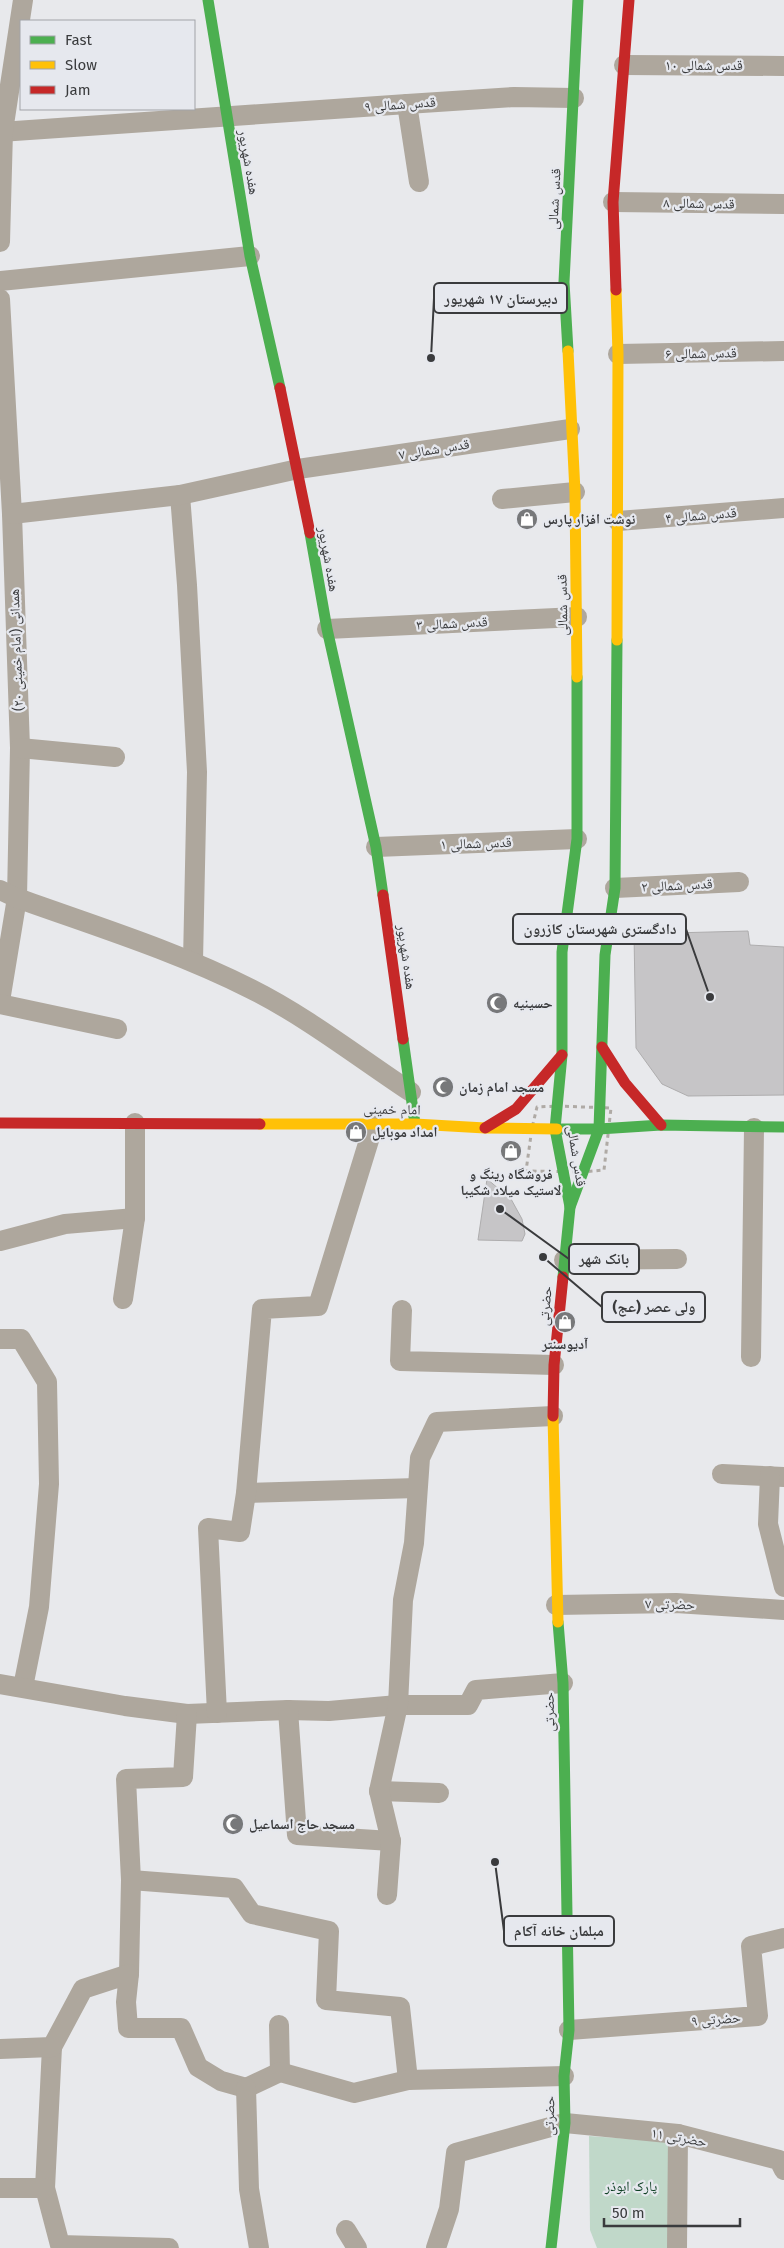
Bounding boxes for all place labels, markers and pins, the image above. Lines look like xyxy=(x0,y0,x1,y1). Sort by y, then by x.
callout: دبیرستان ۱۷ شهریور xyxy=(434,283,567,313)
shop icon: نوشت افزار پارس xyxy=(515,507,539,531)
place label: نوشت افزار پارس xyxy=(543,511,635,528)
callout: دادگستری شهرستان کازرون xyxy=(513,914,686,944)
mosque icon: حسینیه xyxy=(485,991,509,1015)
place label: حسینیه xyxy=(513,995,553,1012)
mosque icon: مسجد امام زمان xyxy=(431,1075,455,1099)
place label: مسجد امام زمان xyxy=(459,1079,544,1097)
shop icon: امداد موبایل xyxy=(344,1120,368,1144)
place label: امداد موبایل xyxy=(372,1124,438,1141)
shop icon: فروشگاه رینگ و لاستیک میلاد شکیبا xyxy=(499,1139,523,1163)
place label: فروشگاه رینگ و لاستیک میلاد شکیبا xyxy=(461,1166,562,1199)
callout: بانک شهر xyxy=(569,1244,639,1274)
callout: ولی عصر (عج) xyxy=(602,1292,705,1322)
shop icon: آدیوسنتر xyxy=(553,1310,577,1334)
place label: آدیوسنتر xyxy=(541,1336,588,1353)
mosque icon: مسجد حاج اسماعیل xyxy=(221,1812,245,1836)
place label: مسجد حاج اسماعیل xyxy=(249,1816,355,1833)
callout: مبلمان خانه آکام xyxy=(504,1916,614,1946)

